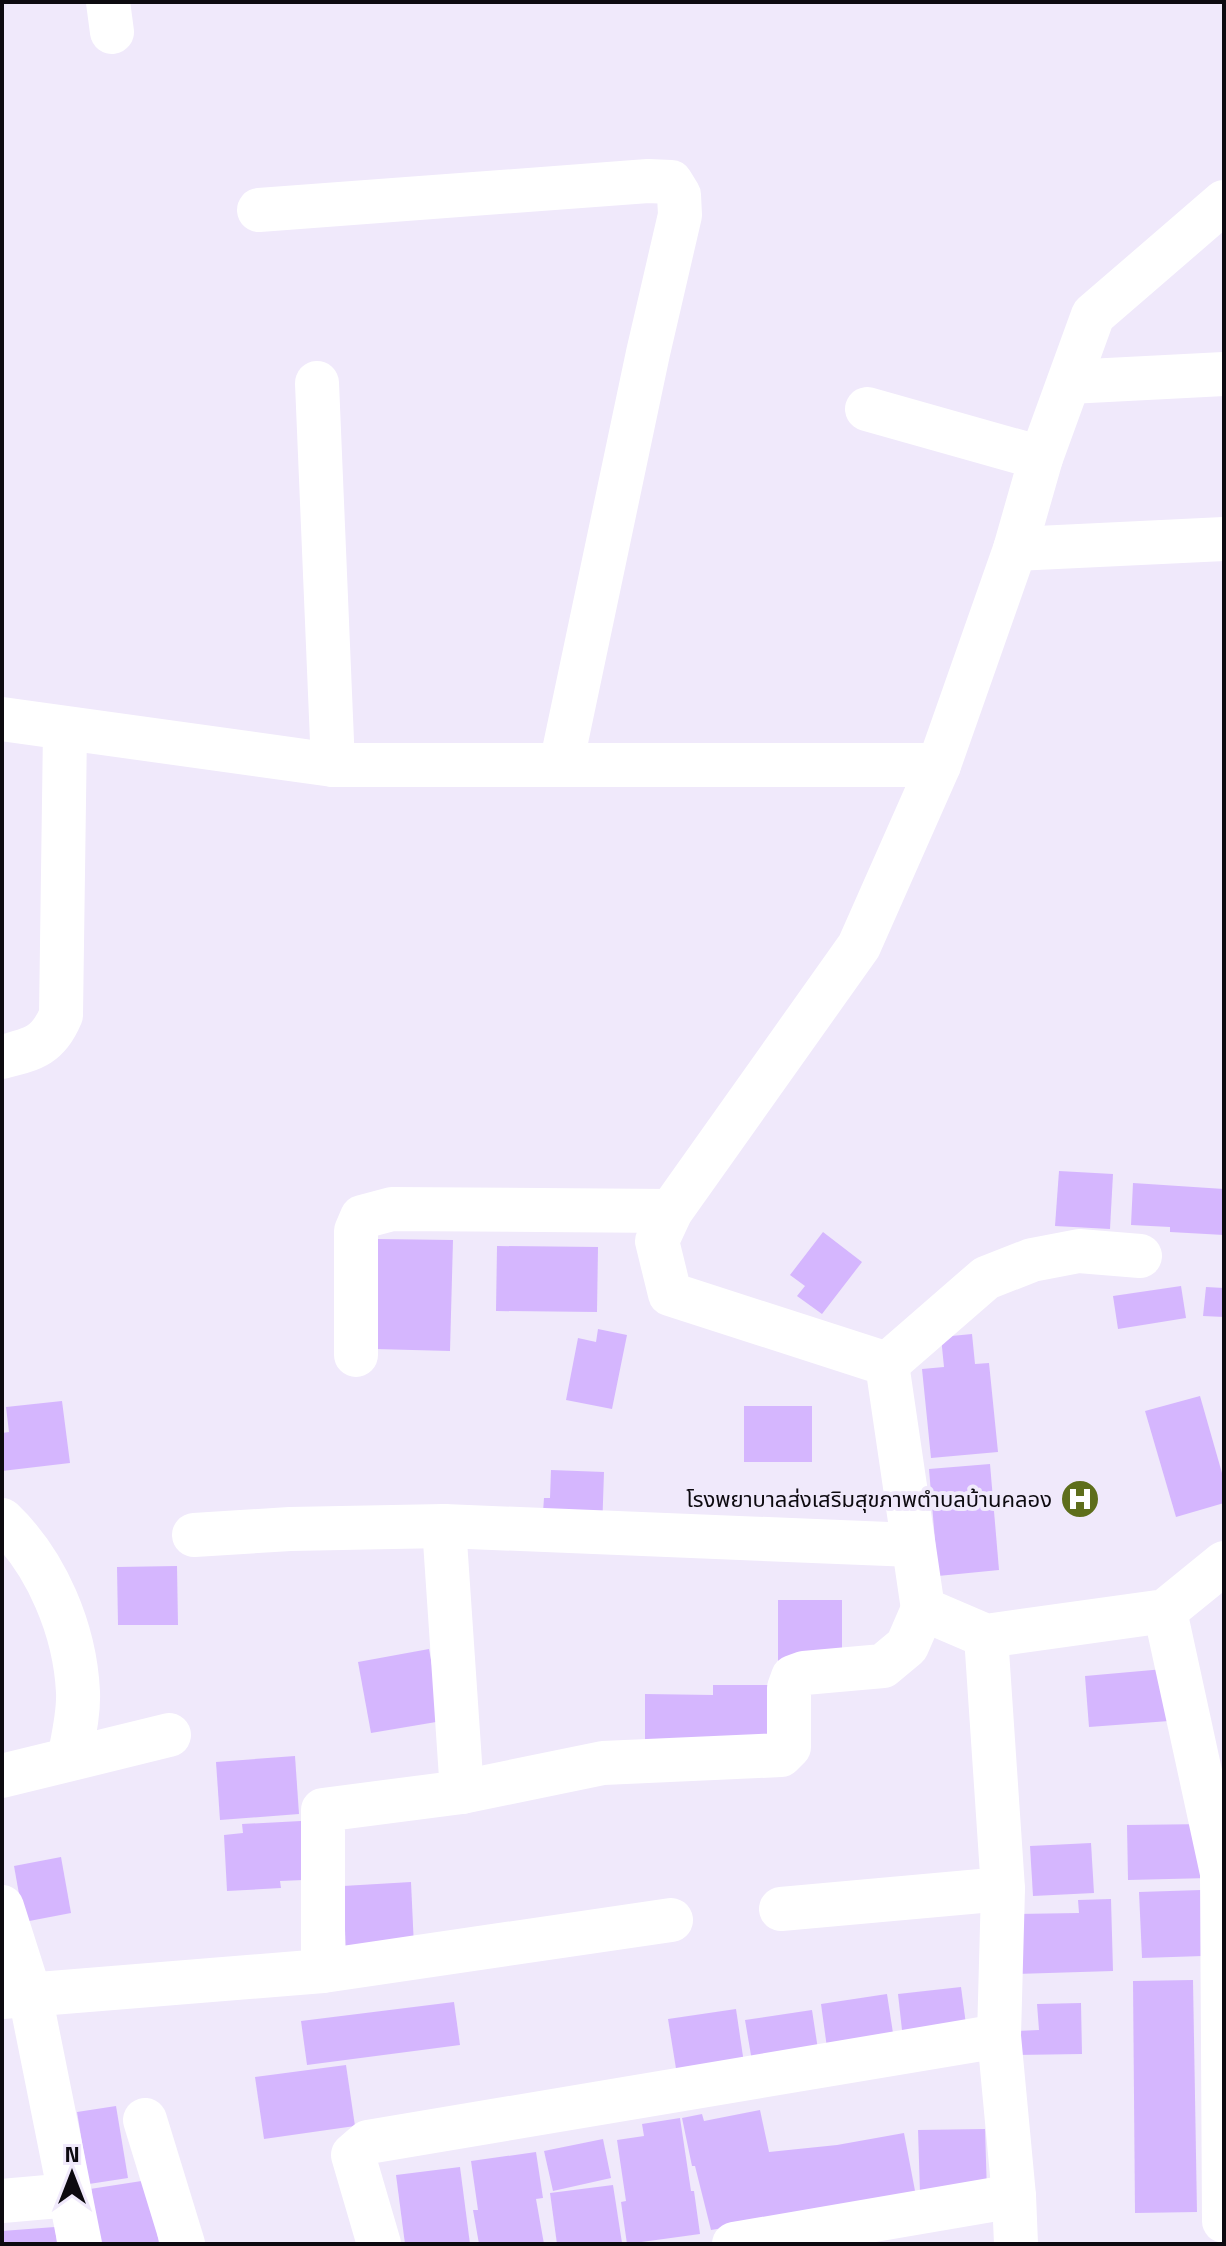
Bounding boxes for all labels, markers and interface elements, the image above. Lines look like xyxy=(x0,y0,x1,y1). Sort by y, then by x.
hospital icon: โรงพยาบาลส่งเสริมสุขภาพตำบลบ้านคลอง xyxy=(1059,1478,1101,1520)
place label: โรงพยาบาลส่งเสริมสุขภาพตำบลบ้านคลอง xyxy=(686,1482,1052,1516)
north arrow xyxy=(32,2134,112,2214)
text: N xyxy=(64,2137,80,2171)

